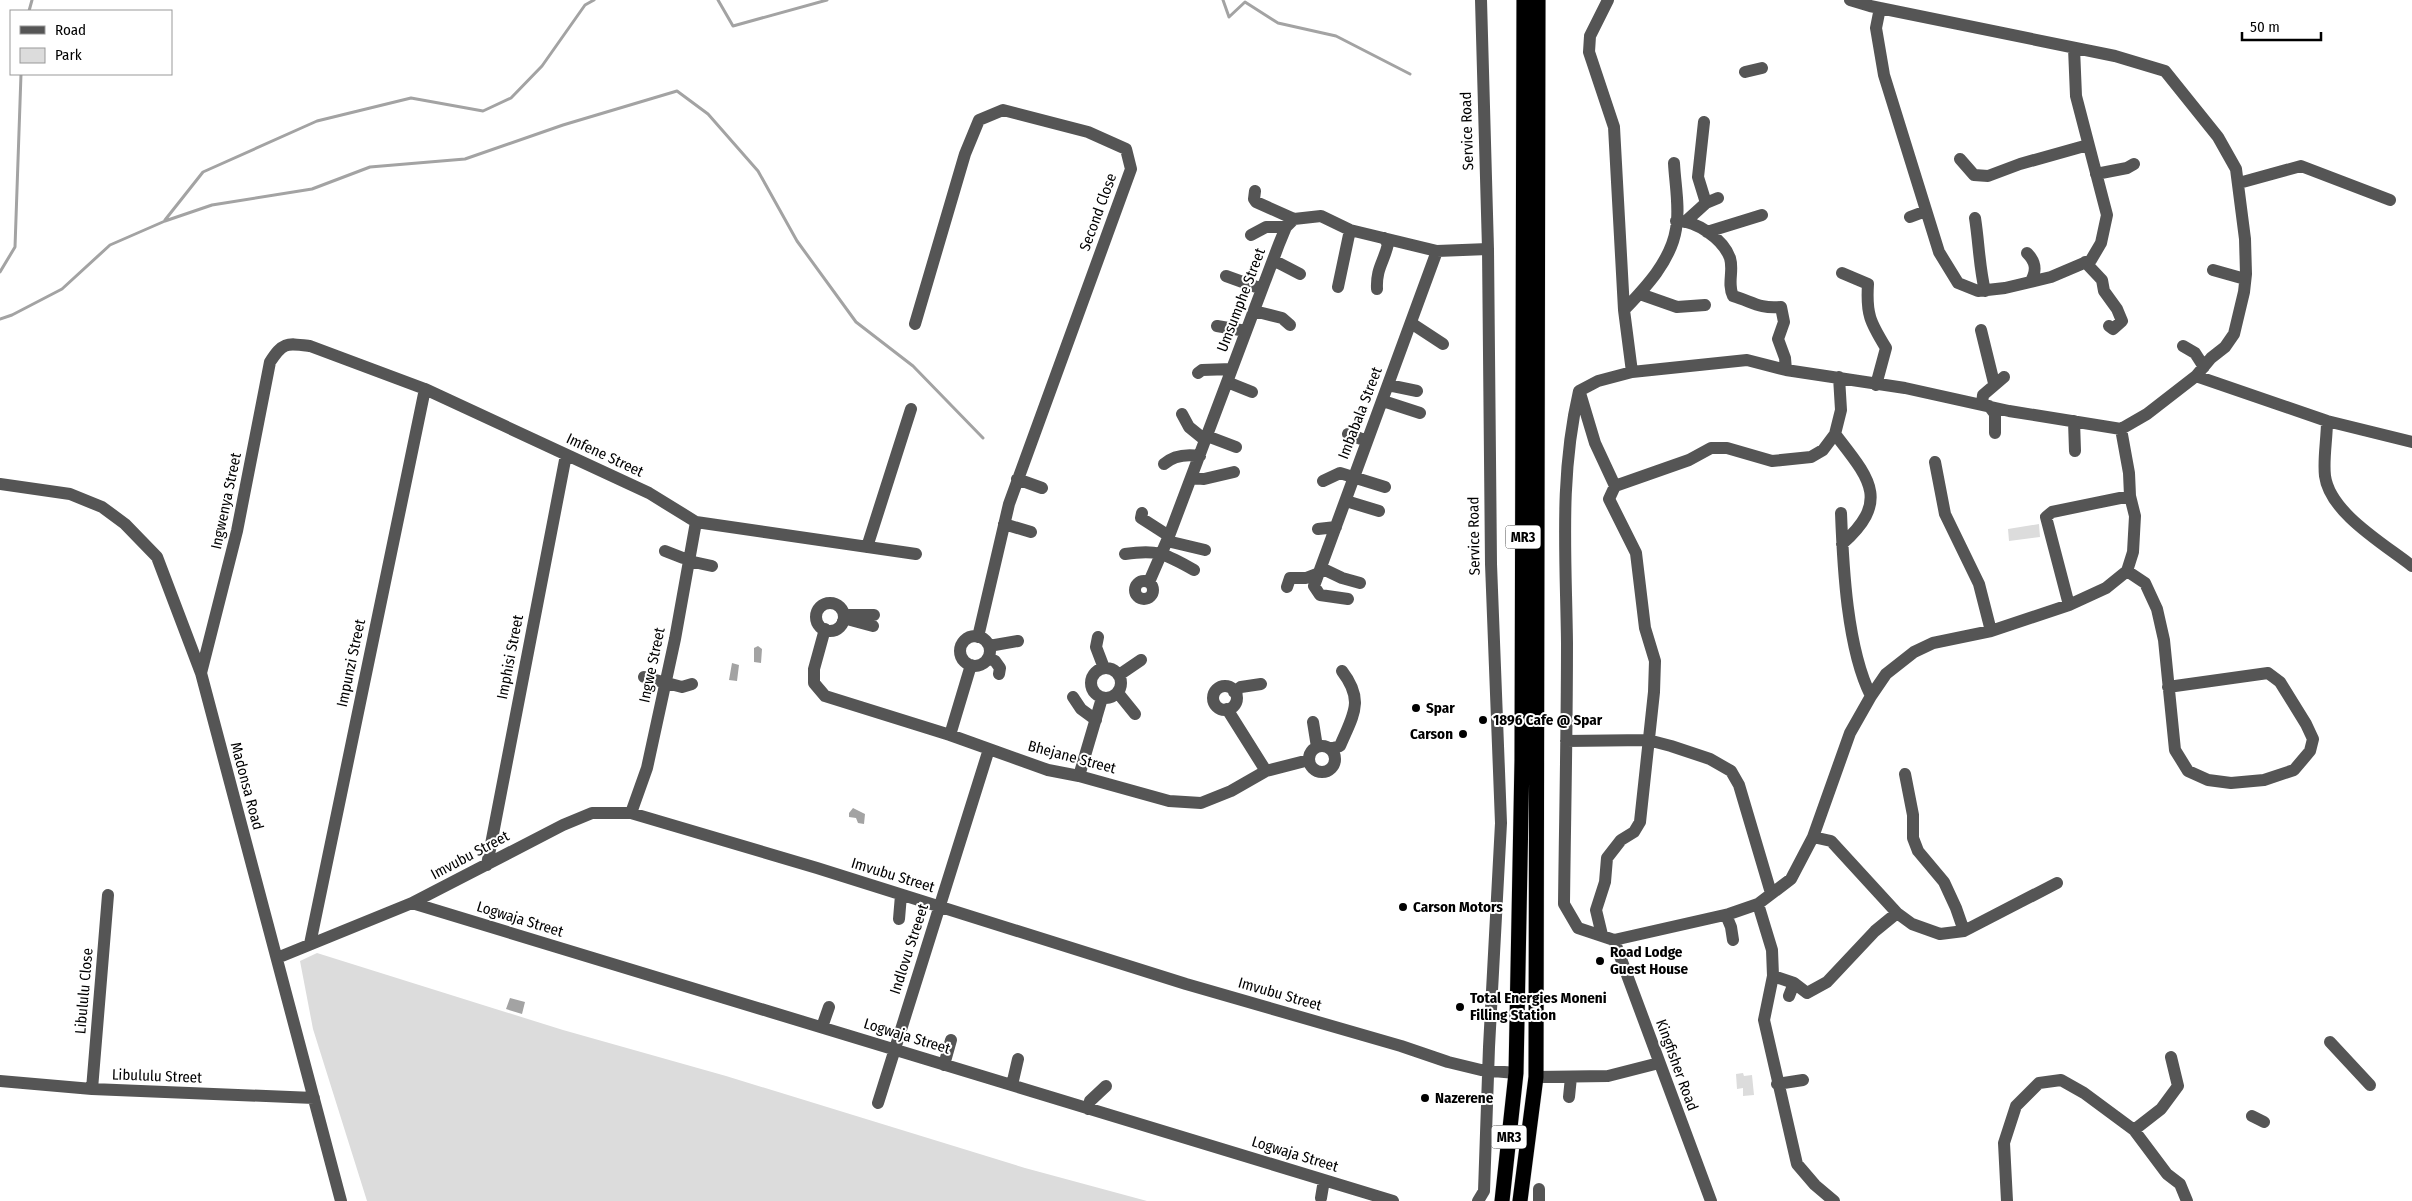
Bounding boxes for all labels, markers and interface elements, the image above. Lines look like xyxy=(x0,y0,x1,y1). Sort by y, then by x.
legend xyxy=(10,10,172,75)
scale bar xyxy=(2242,10,2321,42)
text: 50 m xyxy=(2250,18,2280,36)
text: Road xyxy=(55,21,86,39)
text: Park xyxy=(55,46,82,64)
street label: Service Road xyxy=(1457,91,1477,171)
street label: Second Close xyxy=(1076,171,1120,253)
street label: Umsumphe Street xyxy=(1213,245,1269,355)
street label: Imbabala Street xyxy=(1334,364,1386,462)
street label: Imfene Street xyxy=(564,429,647,481)
street label: Ingwenya Street xyxy=(207,451,245,551)
street label: Service Road xyxy=(1464,496,1484,576)
road number: MR3 xyxy=(1506,526,1540,548)
street label: Imphisi Street xyxy=(493,613,527,701)
street label: Impunzi Street xyxy=(333,617,369,709)
street label: Ingwe Street xyxy=(635,626,669,704)
place label: Spar xyxy=(1426,699,1455,717)
marker: Spar xyxy=(1410,702,1422,714)
place label: 1896 Cafe @ Spar xyxy=(1493,711,1603,729)
marker: 1896 Cafe @ Spar xyxy=(1477,714,1489,726)
place label: Carson xyxy=(1410,725,1453,743)
marker: Carson xyxy=(1457,728,1469,740)
street label: Bhejane Street xyxy=(1026,737,1118,777)
street label: Madonsa Road xyxy=(227,740,267,832)
street label: Imvubu Street xyxy=(428,827,512,883)
street label: Imvubu Street xyxy=(849,854,937,896)
street label: Logwaja Street xyxy=(475,897,566,941)
place label: Carson Motors xyxy=(1413,898,1503,916)
street label: Indlovu Streeet xyxy=(886,901,932,996)
marker: Carson Motors xyxy=(1397,901,1409,913)
place label: Road Lodge Guest House xyxy=(1610,943,1689,978)
street label: Libululu Close xyxy=(71,947,97,1035)
marker: Road Lodge Guest House xyxy=(1594,955,1606,967)
street label: Imvubu Street xyxy=(1236,973,1324,1015)
place label: Total Energies Moneni Filling Station xyxy=(1470,989,1607,1024)
marker: Total Energies Moneni Filling Station xyxy=(1454,1001,1466,1013)
street label: Logwaja Street xyxy=(862,1014,953,1058)
street label: Kingfisher Road xyxy=(1652,1017,1702,1113)
street label: Libululu Street xyxy=(112,1065,203,1087)
place label: Nazerene xyxy=(1435,1089,1494,1107)
marker: Nazerene xyxy=(1419,1092,1431,1104)
road number: MR3 xyxy=(1492,1126,1526,1148)
street label: Logwaja Street xyxy=(1250,1132,1341,1176)

